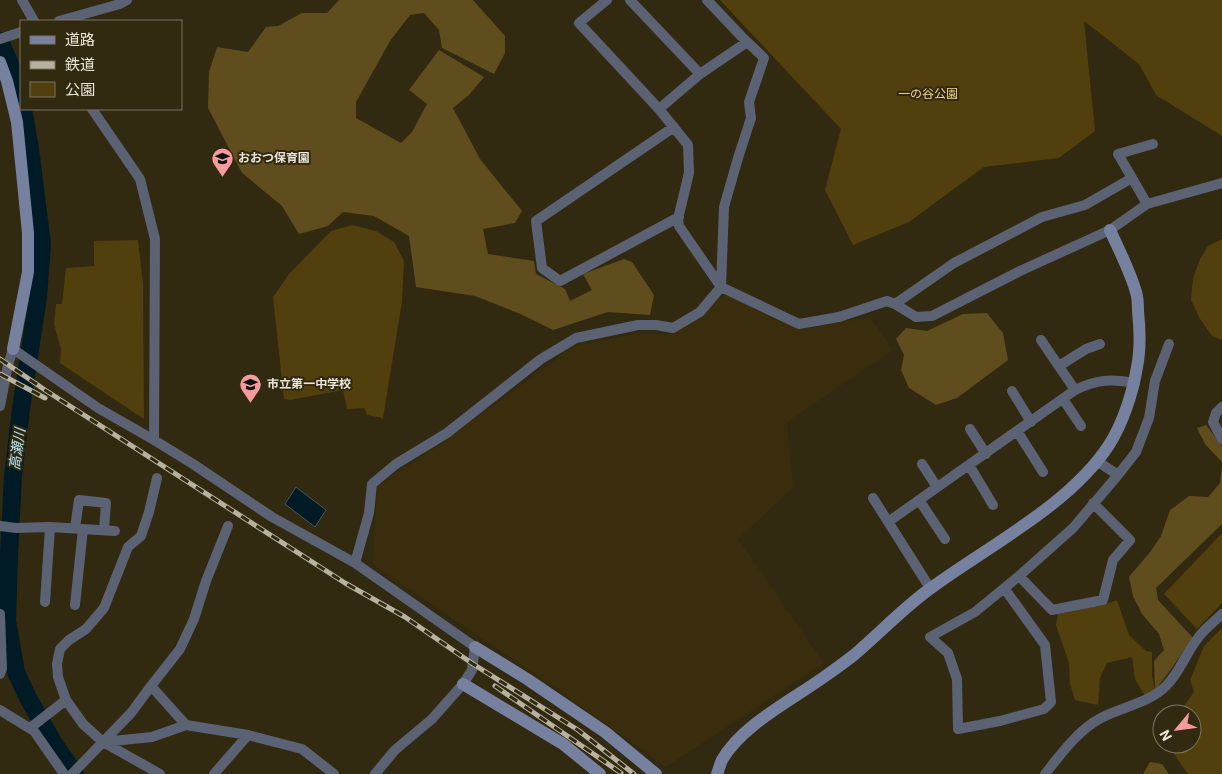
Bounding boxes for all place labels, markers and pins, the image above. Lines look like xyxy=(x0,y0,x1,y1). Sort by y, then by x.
school or university icon: おおつ保育園 xyxy=(210,146,234,177)
place label: おおつ保育園 xyxy=(238,151,310,165)
school or university icon: 市立第一中学校 xyxy=(239,372,263,403)
place label: 市立第一中学校 xyxy=(267,377,351,391)

